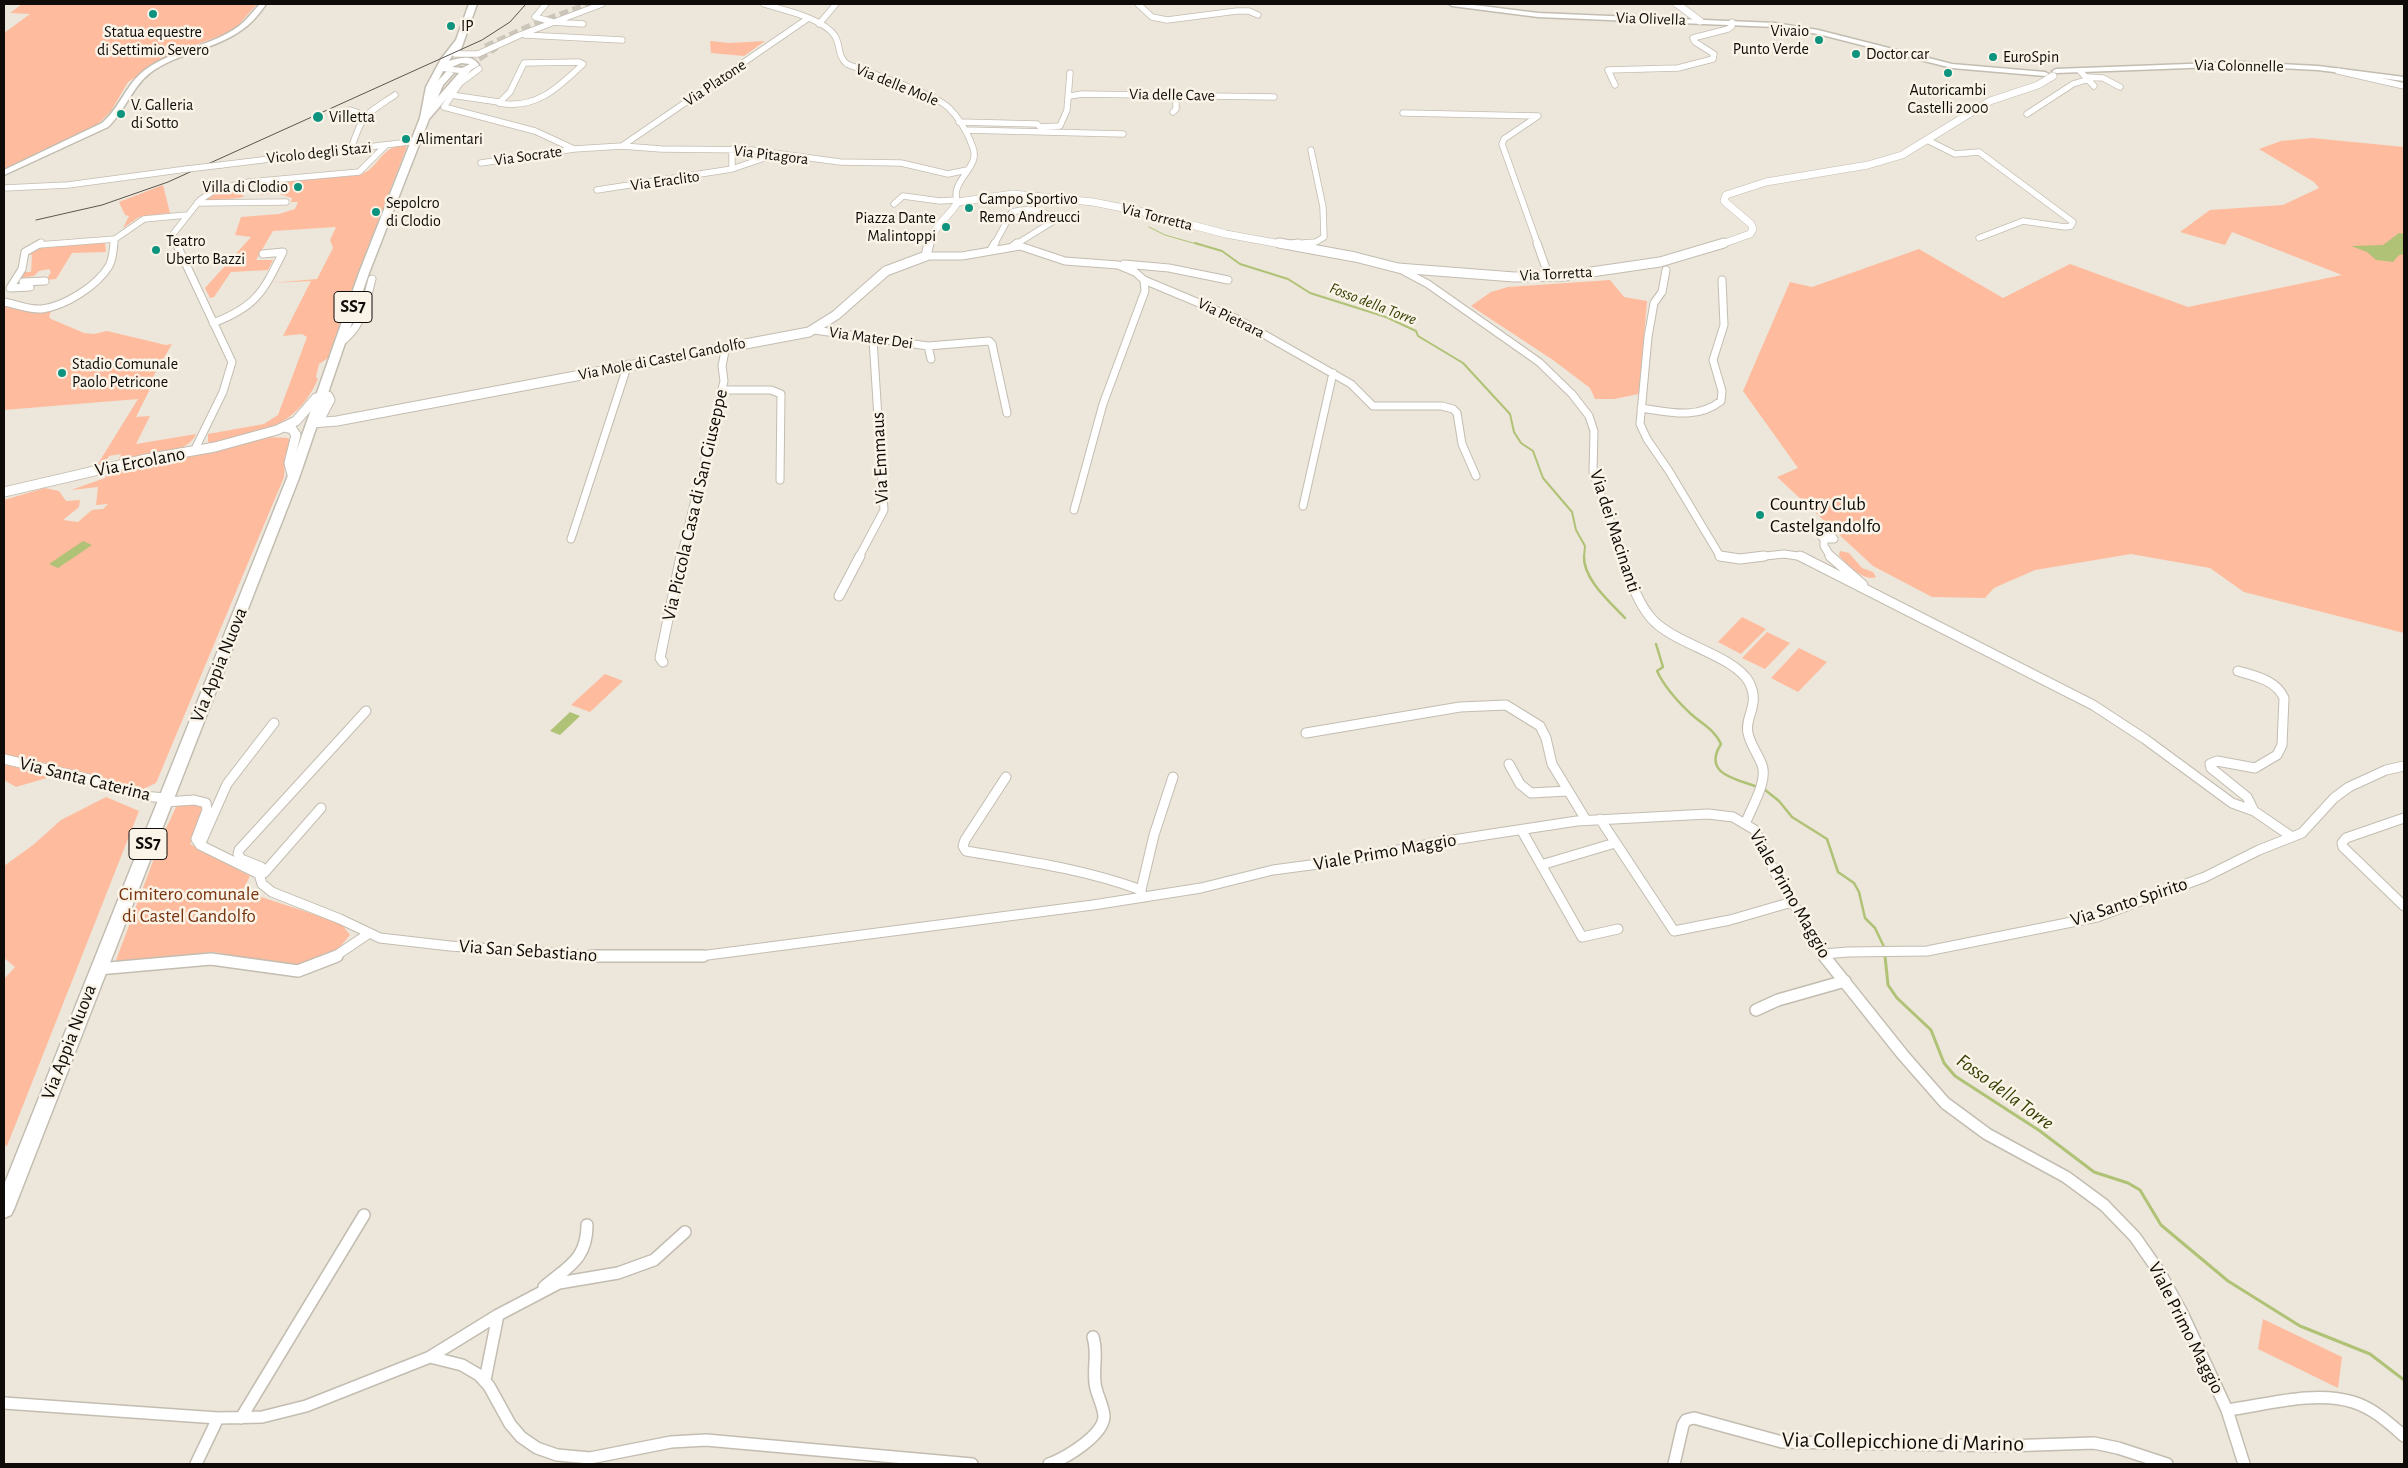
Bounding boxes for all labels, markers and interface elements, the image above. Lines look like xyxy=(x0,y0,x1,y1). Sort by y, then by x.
marker: Statua equestre di Settimio Severo xyxy=(147,8,159,20)
street label: Via Olivella xyxy=(1616,8,1686,30)
place label: IP xyxy=(461,16,474,36)
marker: IP xyxy=(445,20,457,32)
place label: Vivaio Punto Verde xyxy=(1733,21,1809,59)
place label: Statua equestre di Settimio Severo xyxy=(97,22,209,60)
marker: Vivaio Punto Verde xyxy=(1813,34,1825,46)
place label: Doctor car xyxy=(1866,44,1929,64)
place label: EuroSpin xyxy=(2003,47,2059,67)
marker: Doctor car xyxy=(1850,48,1862,60)
marker: EuroSpin xyxy=(1987,51,1999,63)
street label: Via Platone xyxy=(680,55,750,111)
street label: Via Colonnelle xyxy=(2194,56,2284,76)
street label: Via delle Mole xyxy=(853,60,941,110)
marker: Autoricambi Castelli 2000 xyxy=(1942,67,1954,79)
place label: Autoricambi Castelli 2000 xyxy=(1908,80,1988,118)
street label: Via delle Cave xyxy=(1129,85,1215,105)
place label: V. Galleria di Sotto xyxy=(131,95,193,133)
place label: Villetta xyxy=(329,107,375,127)
marker: V. Galleria di Sotto xyxy=(115,108,127,120)
marker: Villetta xyxy=(311,110,325,124)
place label: Alimentari xyxy=(416,129,483,149)
marker: Alimentari xyxy=(400,133,412,145)
street label: Vicolo degli Stazi xyxy=(265,138,373,168)
street label: Via Pitagora xyxy=(732,141,810,169)
street label: Via Socrate xyxy=(493,142,563,170)
street label: Via Eraclito xyxy=(629,167,701,195)
place label: Villa di Clodio xyxy=(202,177,288,197)
marker: Villa di Clodio xyxy=(292,181,304,193)
place label: Campo Sportivo Remo Andreucci xyxy=(979,189,1080,227)
place label: Sepolcro di Clodio xyxy=(386,193,441,231)
street label: Via Torretta xyxy=(1119,199,1195,235)
marker: Campo Sportivo Remo Andreucci xyxy=(963,202,975,214)
marker: Sepolcro di Clodio xyxy=(370,206,382,218)
place label: Piazza Dante Malintoppi xyxy=(855,208,936,246)
marker: Piazza Dante Malintoppi xyxy=(940,221,952,233)
place label: Teatro Uberto Bazzi xyxy=(166,231,245,269)
marker: Teatro Uberto Bazzi xyxy=(150,244,162,256)
street label: Via Torretta xyxy=(1519,263,1593,285)
water label: Fosso della Torre xyxy=(1327,279,1419,329)
road number: SS7 xyxy=(334,292,372,322)
street label: Via Pietrara xyxy=(1194,294,1268,342)
street label: Via Mater Dei xyxy=(828,323,914,353)
street label: Via Mole di Castel Gandolfo xyxy=(577,333,747,385)
place label: Stadio Comunale Paolo Petricone xyxy=(72,354,178,392)
marker: Stadio Comunale Paolo Petricone xyxy=(56,367,68,379)
street label: Via Piccola Casa di San Giuseppe xyxy=(657,387,733,623)
street label: Via Emmaus xyxy=(866,412,894,504)
street label: Via Ercolano xyxy=(93,442,187,482)
street label: Via dei Macinanti xyxy=(1584,467,1646,595)
place label: Country Club Castelgandolfo xyxy=(1770,493,1881,537)
marker: Country Club Castelgandolfo xyxy=(1754,509,1766,521)
street label: Via Appia Nuova xyxy=(186,604,252,726)
street label: Via Santa Caterina xyxy=(17,752,153,806)
street label: Viale Primo Maggio xyxy=(1744,826,1836,962)
street label: Viale Primo Maggio xyxy=(1312,828,1458,876)
road number: SS7 xyxy=(129,829,167,860)
street label: Via Santo Spirito xyxy=(2068,872,2190,932)
park label: Cimitero comunale di Castel Gandolfo xyxy=(119,883,259,927)
street label: Via San Sebastiano xyxy=(458,935,598,967)
street label: Via Appia Nuova xyxy=(37,981,101,1103)
water label: Fosso della Torre xyxy=(1952,1049,2058,1135)
street label: Viale Primo Maggio xyxy=(2143,1258,2229,1398)
street label: Via Collepicchione di Marino xyxy=(1782,1427,2024,1457)

